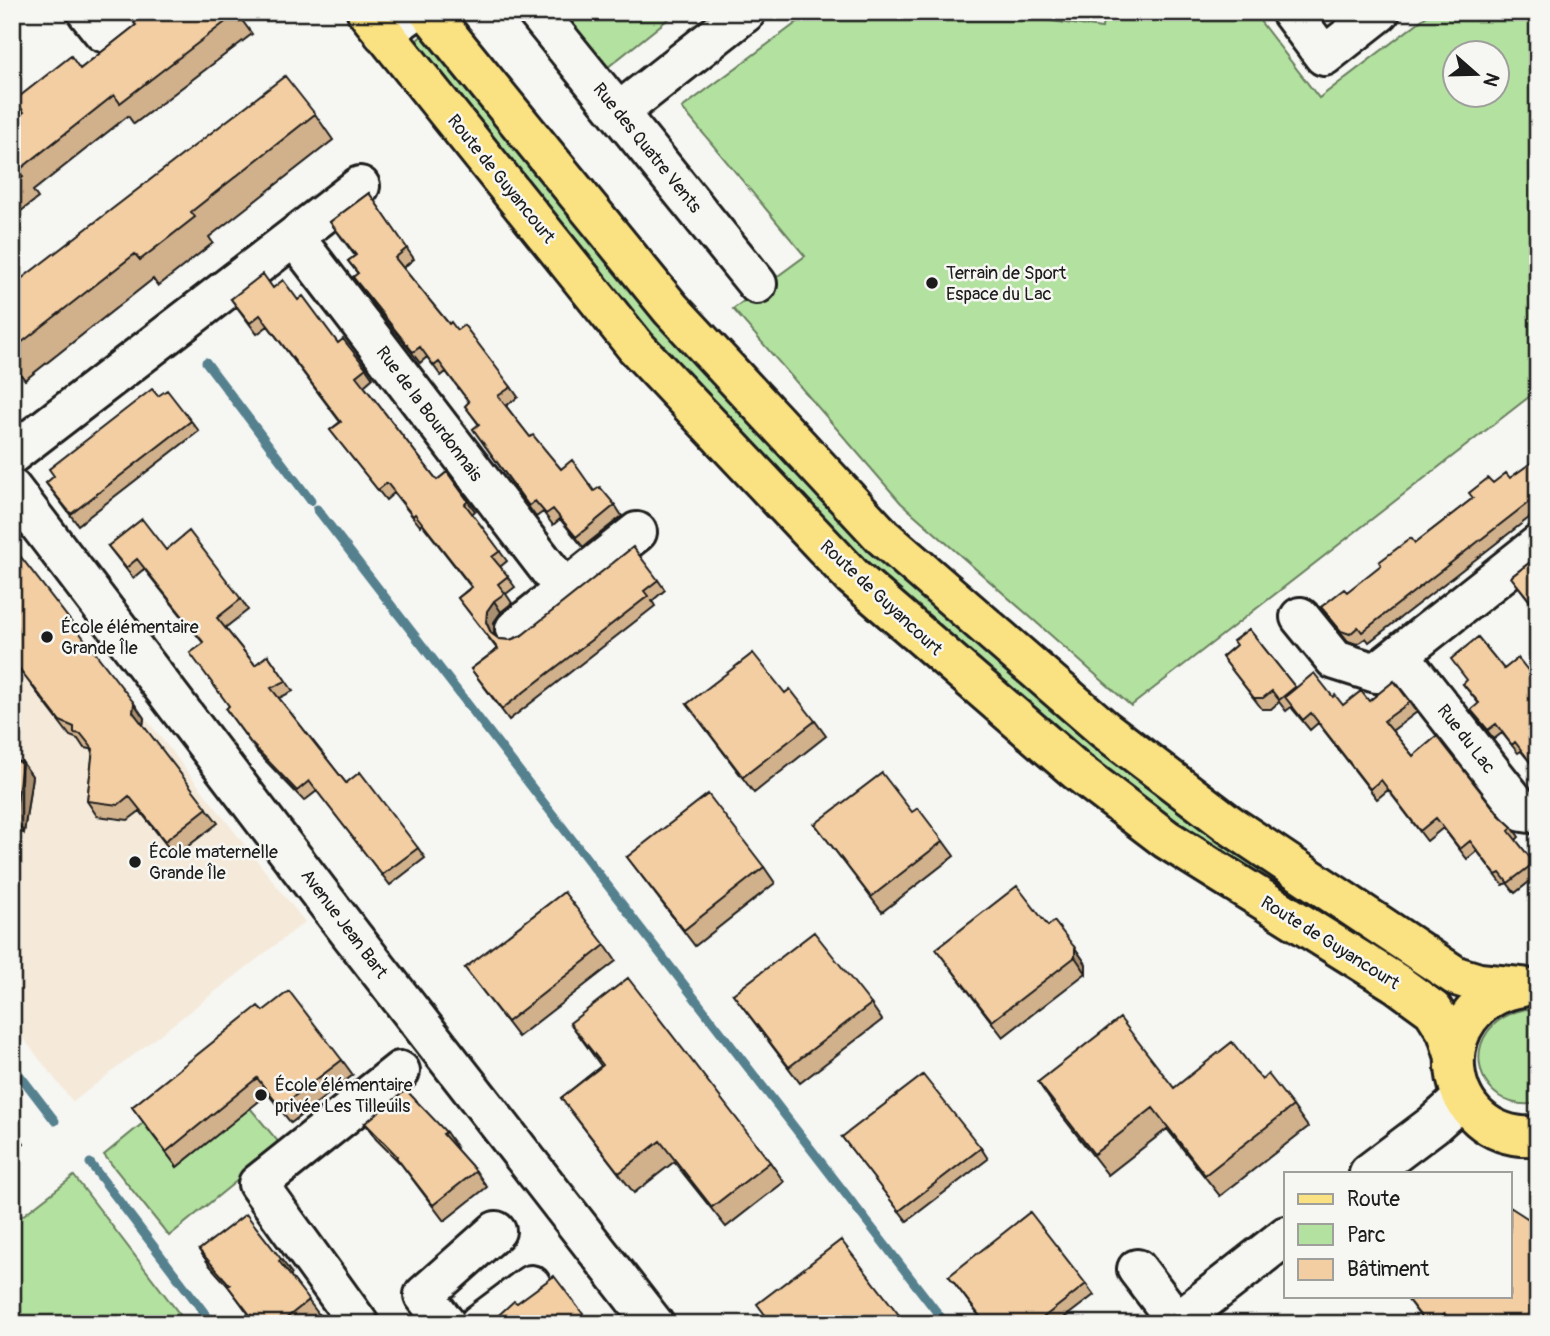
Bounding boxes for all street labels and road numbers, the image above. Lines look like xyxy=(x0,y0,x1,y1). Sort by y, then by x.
street label: Rue des Quatre Vents xyxy=(588,78,706,218)
street label: Route de Guyancourt xyxy=(442,110,560,249)
street label: Rue de la Bourdonnais xyxy=(371,342,487,486)
street label: Route de Guyancourt xyxy=(815,535,948,661)
street label: Rue du Lac xyxy=(1432,700,1500,778)
street label: Avenue Jean Bart xyxy=(295,865,393,984)
street label: Route de Guyancourt xyxy=(1256,891,1404,995)

